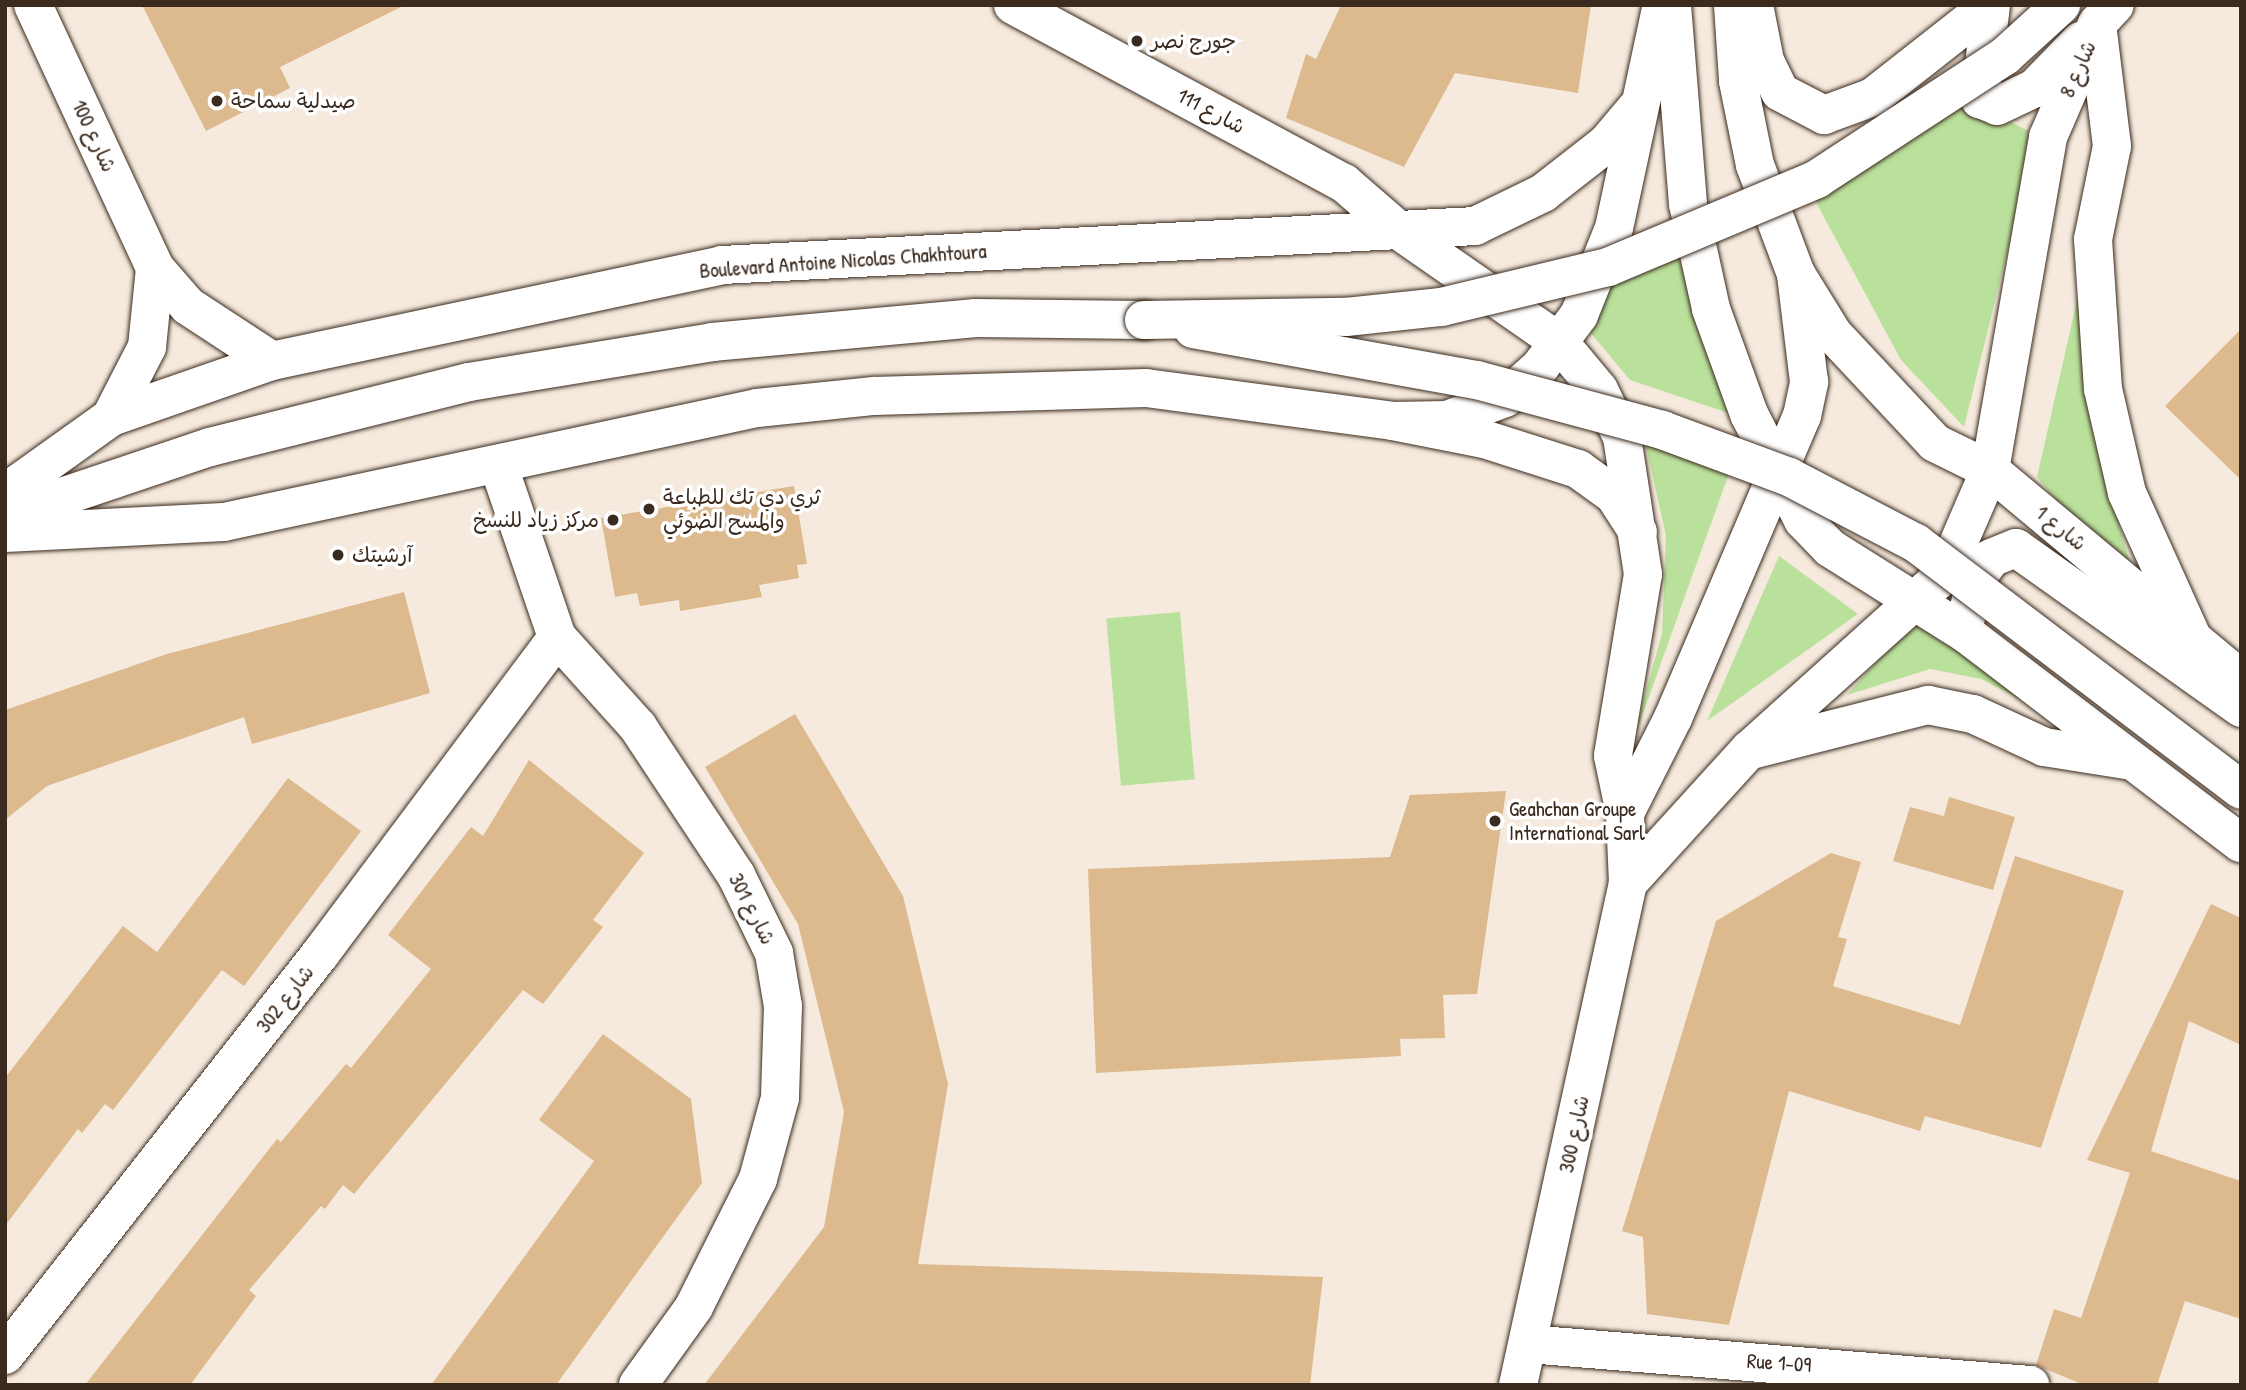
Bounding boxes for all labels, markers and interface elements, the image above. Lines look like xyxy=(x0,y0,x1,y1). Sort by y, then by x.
place label: جورج نصر xyxy=(1151,28,1236,54)
marker: جورج نصر xyxy=(1129,33,1145,49)
street label: شارع 8 xyxy=(2054,37,2102,101)
street label: شارع 111 xyxy=(1173,83,1249,139)
place label: صيدلية سماحة xyxy=(231,88,356,114)
marker: صيدلية سماحة xyxy=(209,93,225,109)
street label: شارع 100 xyxy=(66,96,122,176)
street label: Boulevard Antoine Nicolas Chakhtoura xyxy=(699,238,987,284)
place label: ثري دي تك للطباعة والمسح الضوئي xyxy=(663,484,820,534)
street label: شارع 1 xyxy=(2031,500,2091,556)
marker: ثري دي تك للطباعة والمسح الضوئي xyxy=(641,501,657,517)
place label: مركز زياد للنسخ xyxy=(473,507,599,533)
marker: مركز زياد للنسخ xyxy=(605,512,621,528)
place label: آرشيتك xyxy=(352,542,413,568)
marker: آرشيتك xyxy=(330,547,346,563)
place label: Geahchan Groupe International Sarl xyxy=(1509,796,1645,846)
marker: Geahchan Groupe International Sarl xyxy=(1487,813,1503,829)
street label: شارع 301 xyxy=(723,869,781,949)
street label: شارع 302 xyxy=(251,960,319,1038)
street label: شارع 300 xyxy=(1554,1093,1594,1175)
street label: Rue 1-09 xyxy=(1746,1348,1812,1378)

